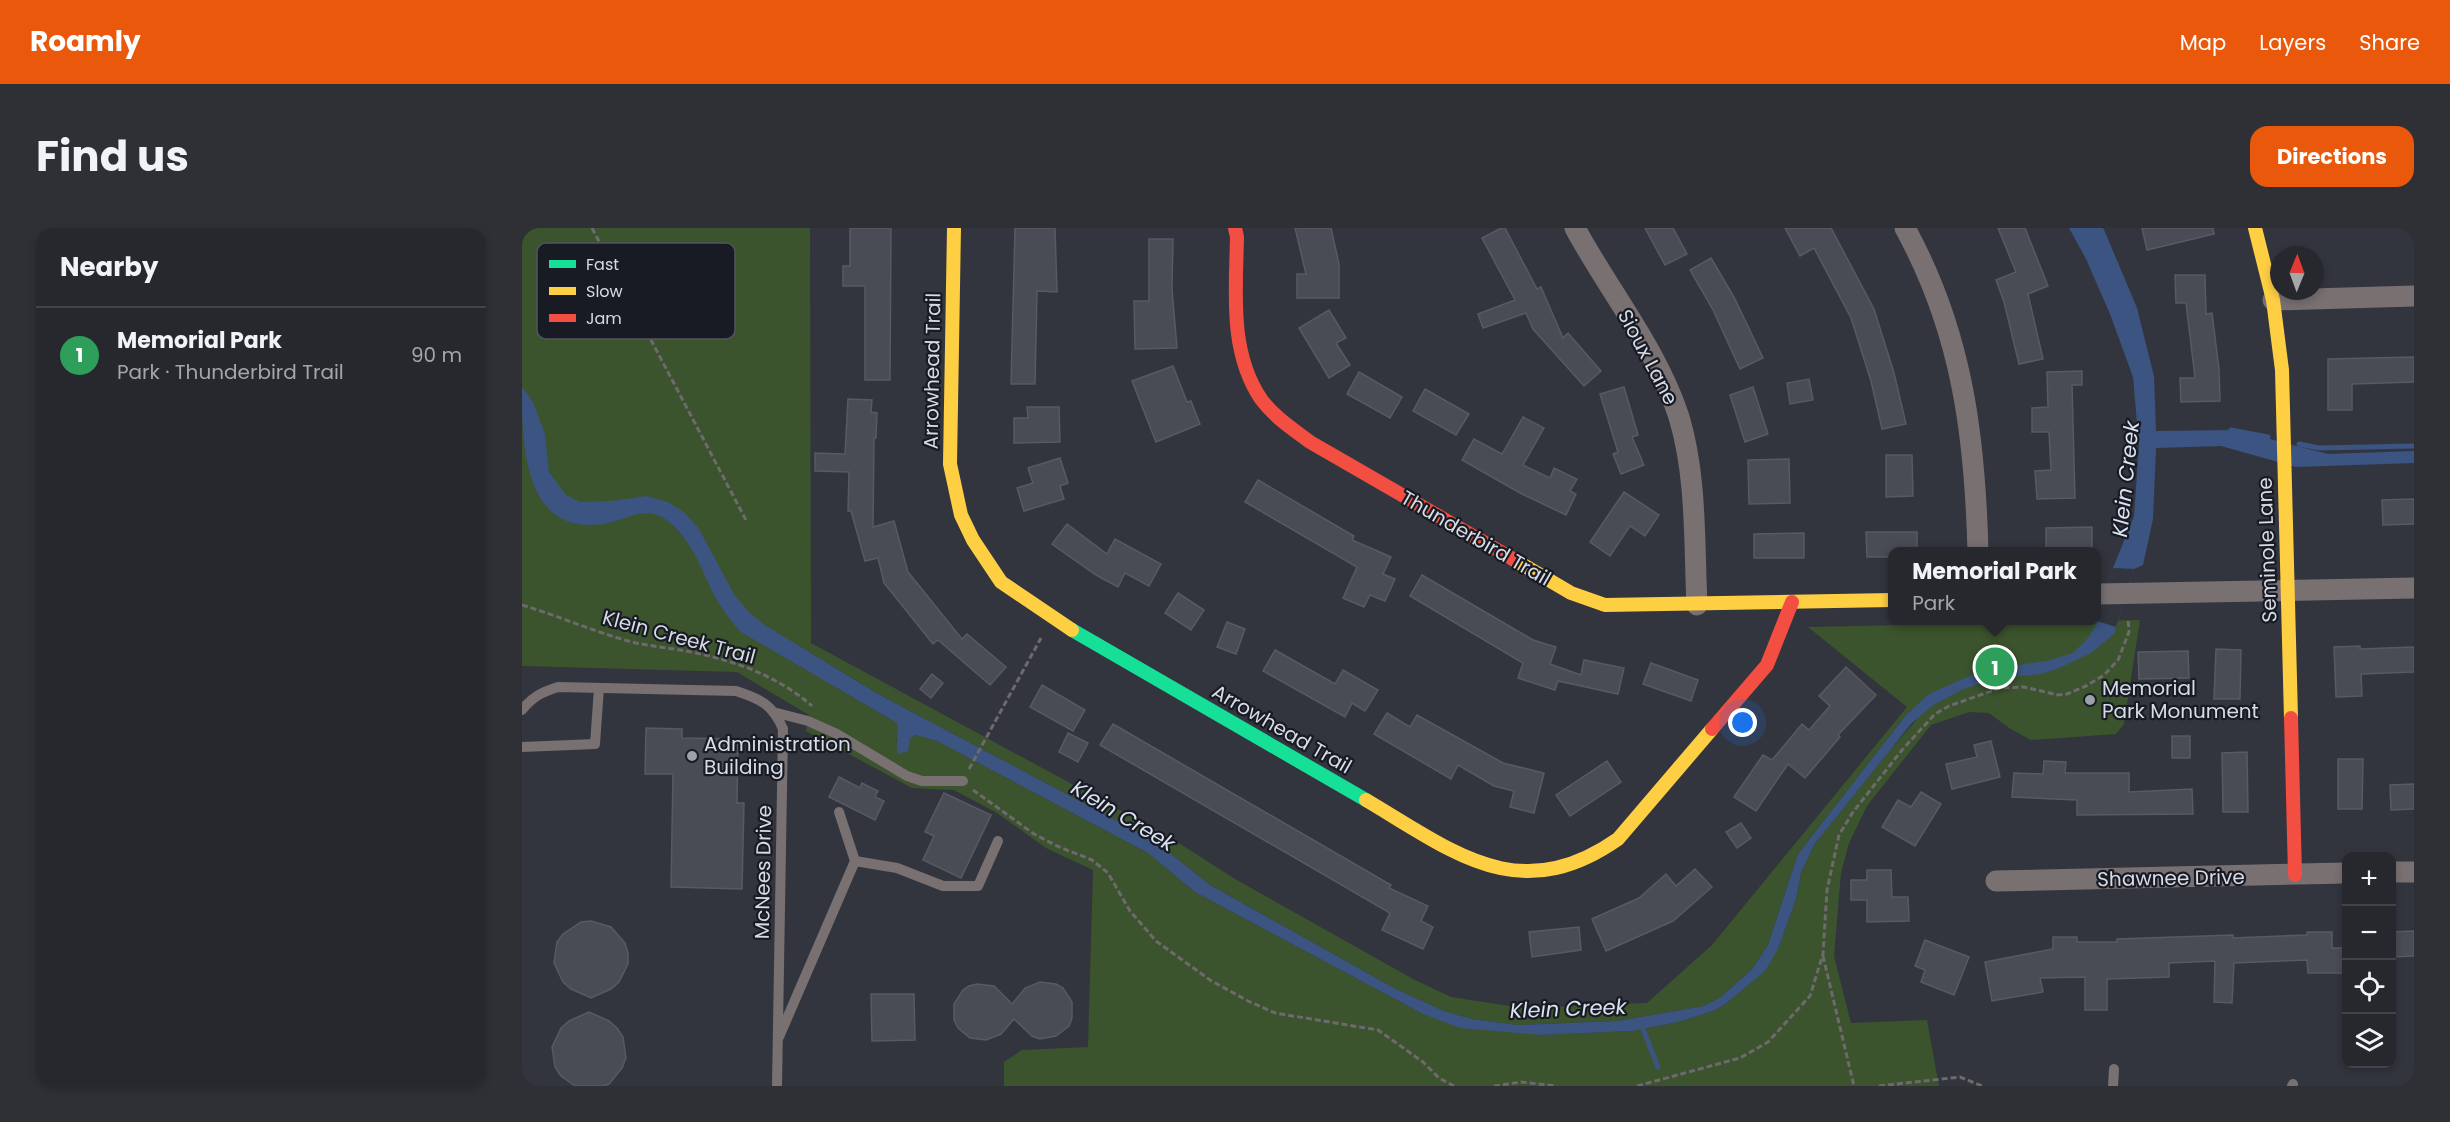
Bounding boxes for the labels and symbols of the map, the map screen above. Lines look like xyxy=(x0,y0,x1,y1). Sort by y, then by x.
legend xyxy=(537,243,735,339)
north arrow xyxy=(2270,246,2324,300)
text: Fast xyxy=(586,253,619,276)
text: Slow xyxy=(586,280,623,303)
street label: Arrowhead Trail xyxy=(917,292,947,450)
street label: Sioux Lane xyxy=(1611,304,1685,410)
text: Jam xyxy=(586,307,622,330)
water label: Klein Creek xyxy=(2105,418,2146,538)
street label: Seminole Lane xyxy=(2250,477,2284,623)
street label: Thunderbird Trail xyxy=(1396,484,1556,592)
street label: Klein Creek Trail xyxy=(599,603,759,671)
pin: 1 xyxy=(1976,644,2014,690)
place label: Memorial Park Monument xyxy=(2102,674,2259,725)
street label: Arrowhead Trail xyxy=(1207,678,1357,780)
marker: Memorial Park Monument xyxy=(2083,693,2097,707)
your location xyxy=(1728,708,1757,737)
place label: Administration Building xyxy=(704,730,851,781)
marker: Administration Building xyxy=(685,749,699,763)
water label: Klein Creek xyxy=(1066,773,1182,859)
street label: McNees Drive xyxy=(748,805,778,939)
street label: Shawnee Drive xyxy=(2097,863,2245,893)
water label: Klein Creek xyxy=(1509,992,1628,1025)

